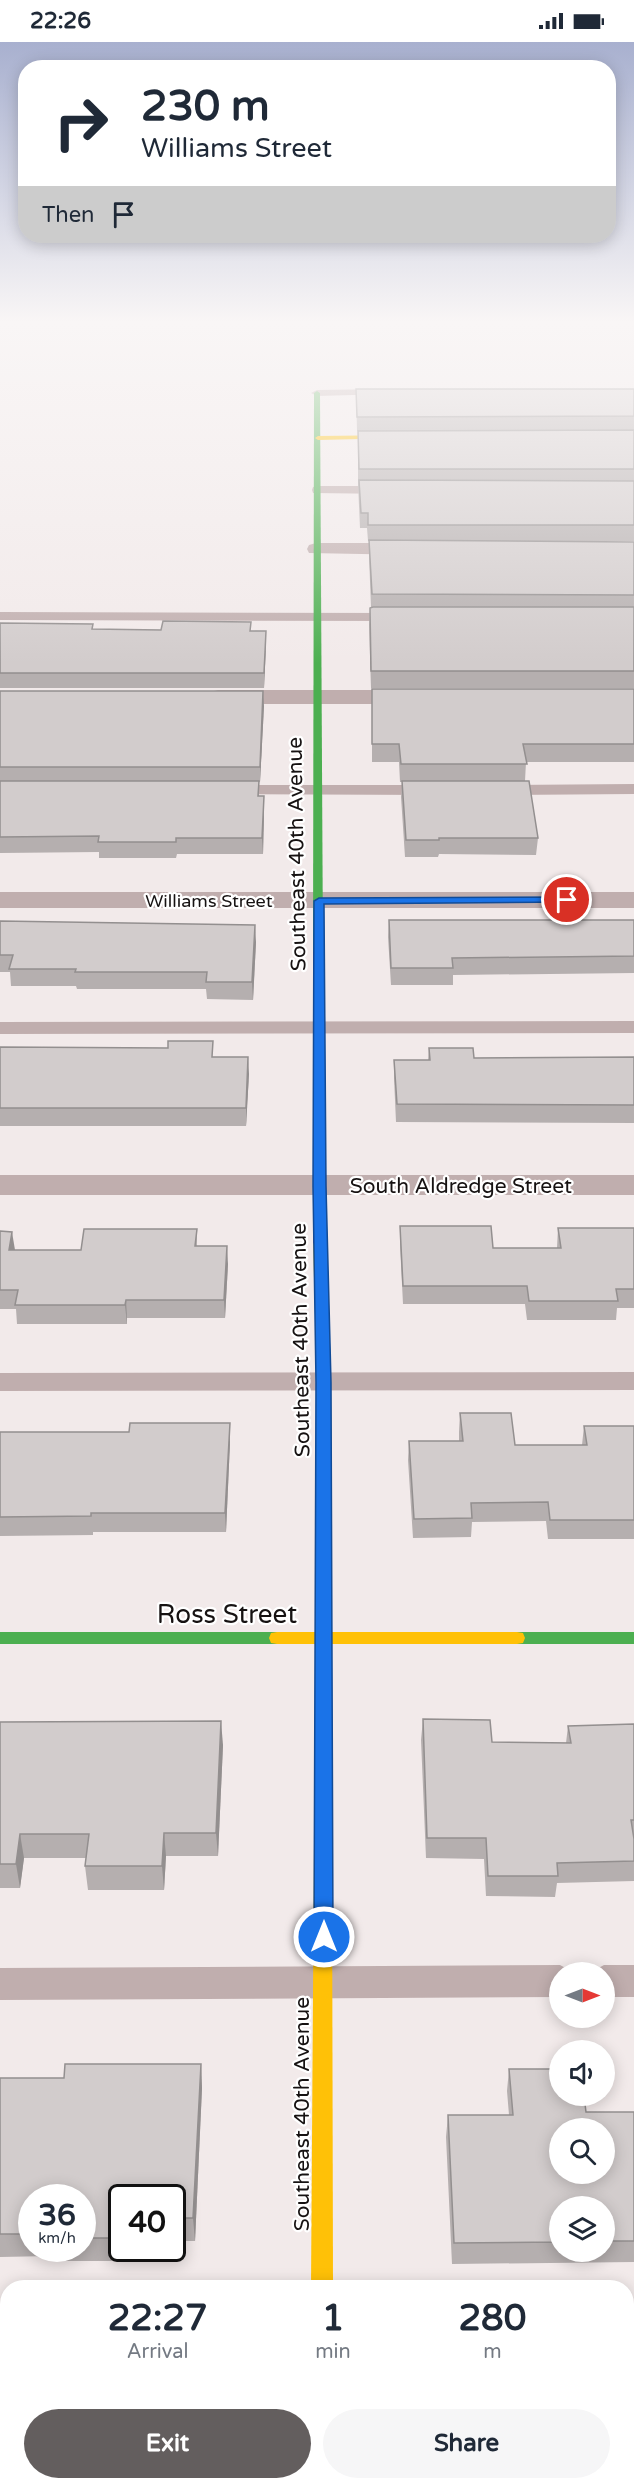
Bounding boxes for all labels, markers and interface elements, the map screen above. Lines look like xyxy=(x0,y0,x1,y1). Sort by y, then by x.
text: 22:26 xyxy=(30,8,91,34)
text: 230 m xyxy=(141,81,270,132)
icon: right xyxy=(42,84,120,162)
text: Williams Street xyxy=(141,132,332,165)
icon: arrive xyxy=(107,198,140,231)
text: Then xyxy=(42,202,95,228)
street label: Southeast 40th Avenue xyxy=(282,737,312,971)
pin xyxy=(541,874,592,925)
icon: arrive xyxy=(550,883,583,916)
street label: Williams Street xyxy=(145,890,273,912)
street label: South Aldredge Street xyxy=(350,1174,572,1199)
street label: Southeast 40th Avenue xyxy=(286,1223,316,1457)
street label: Ross Street xyxy=(157,1599,297,1630)
position arrow xyxy=(292,1905,356,1969)
north arrow xyxy=(549,1962,615,2028)
map controls xyxy=(549,1962,615,2262)
street label: Southeast 40th Avenue xyxy=(290,1997,315,2231)
button: sound xyxy=(549,2040,615,2106)
button: search xyxy=(549,2118,615,2184)
speed limit sign: 40 xyxy=(108,2184,186,2262)
button: layers xyxy=(549,2196,615,2262)
text: 36 xyxy=(38,2197,76,2234)
text: km/h xyxy=(38,2229,76,2247)
text: 22:27 xyxy=(108,2297,208,2340)
text: 1 xyxy=(322,2297,344,2340)
text: 280 xyxy=(458,2297,526,2340)
text: Arrival xyxy=(127,2340,189,2364)
text: min xyxy=(315,2340,351,2364)
text: m xyxy=(483,2340,502,2364)
button: Exit xyxy=(24,2409,311,2478)
button: Share xyxy=(323,2409,610,2478)

